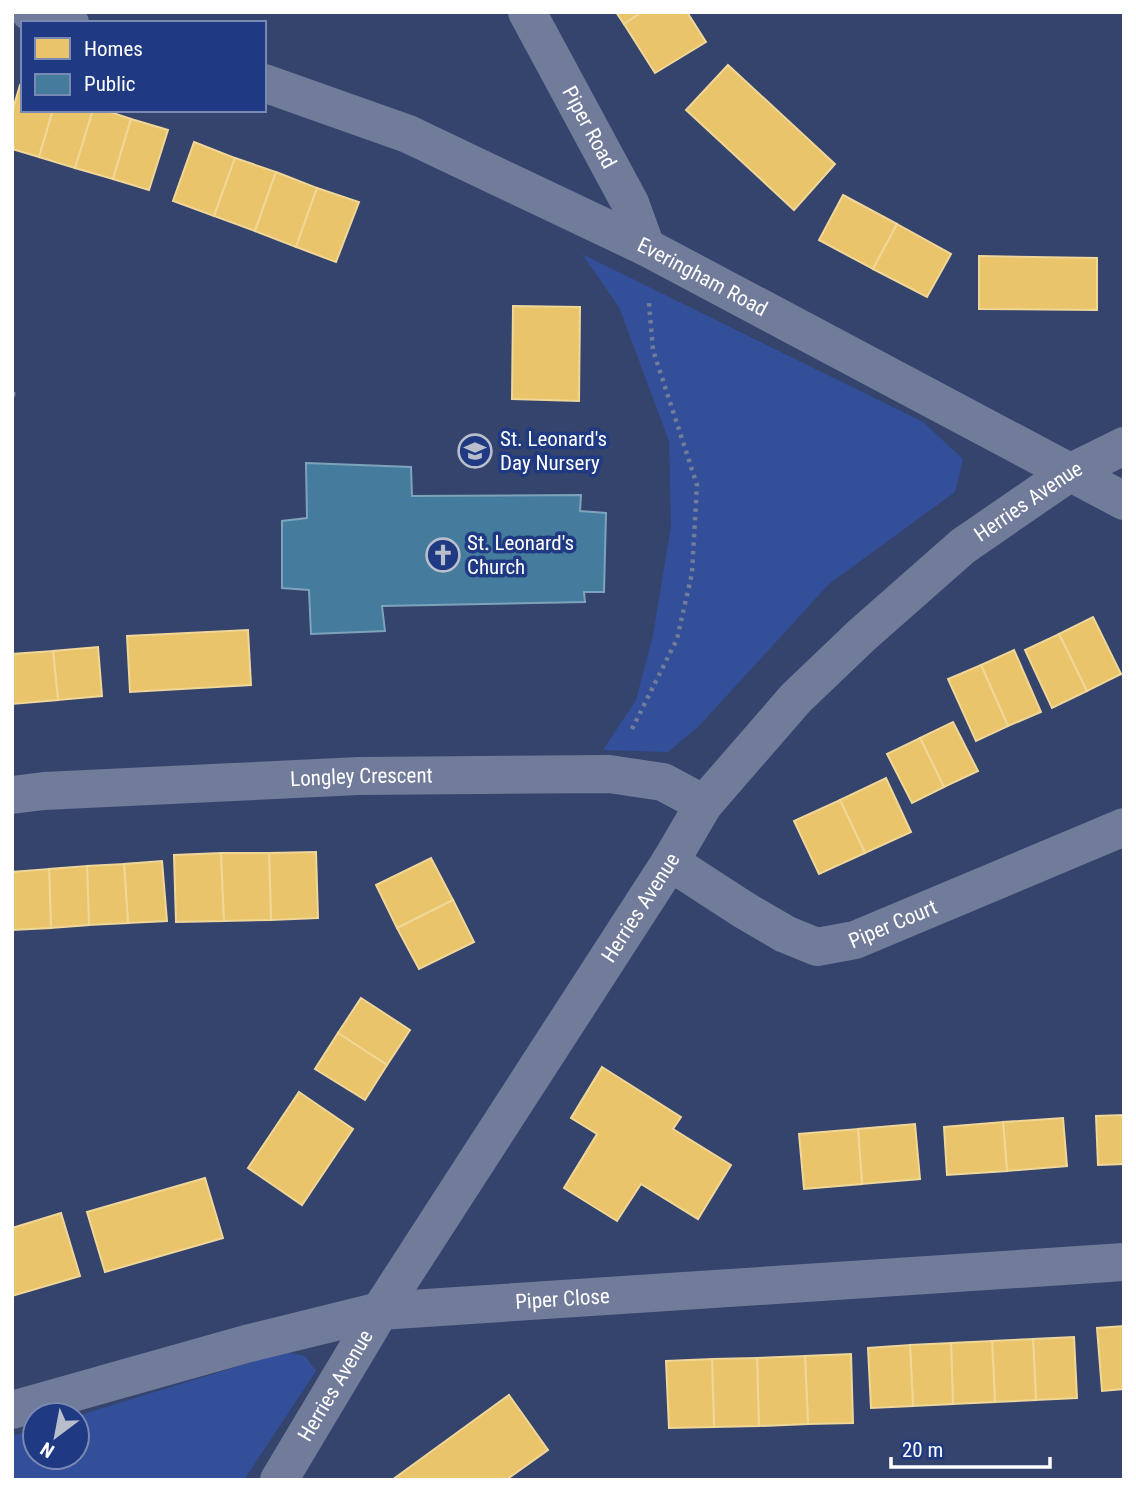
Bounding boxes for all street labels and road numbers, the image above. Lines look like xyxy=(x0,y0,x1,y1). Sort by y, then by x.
street label: Piper Road xyxy=(557,82,621,173)
street label: Everingham Road xyxy=(634,233,771,321)
street label: Herries Avenue xyxy=(970,456,1086,547)
street label: Longley Crescent xyxy=(290,763,433,791)
street label: Herries Avenue xyxy=(596,849,685,967)
street label: Piper Court xyxy=(845,895,941,953)
street label: Piper Close xyxy=(514,1284,611,1314)
street label: Herries Avenue xyxy=(293,1326,378,1445)

